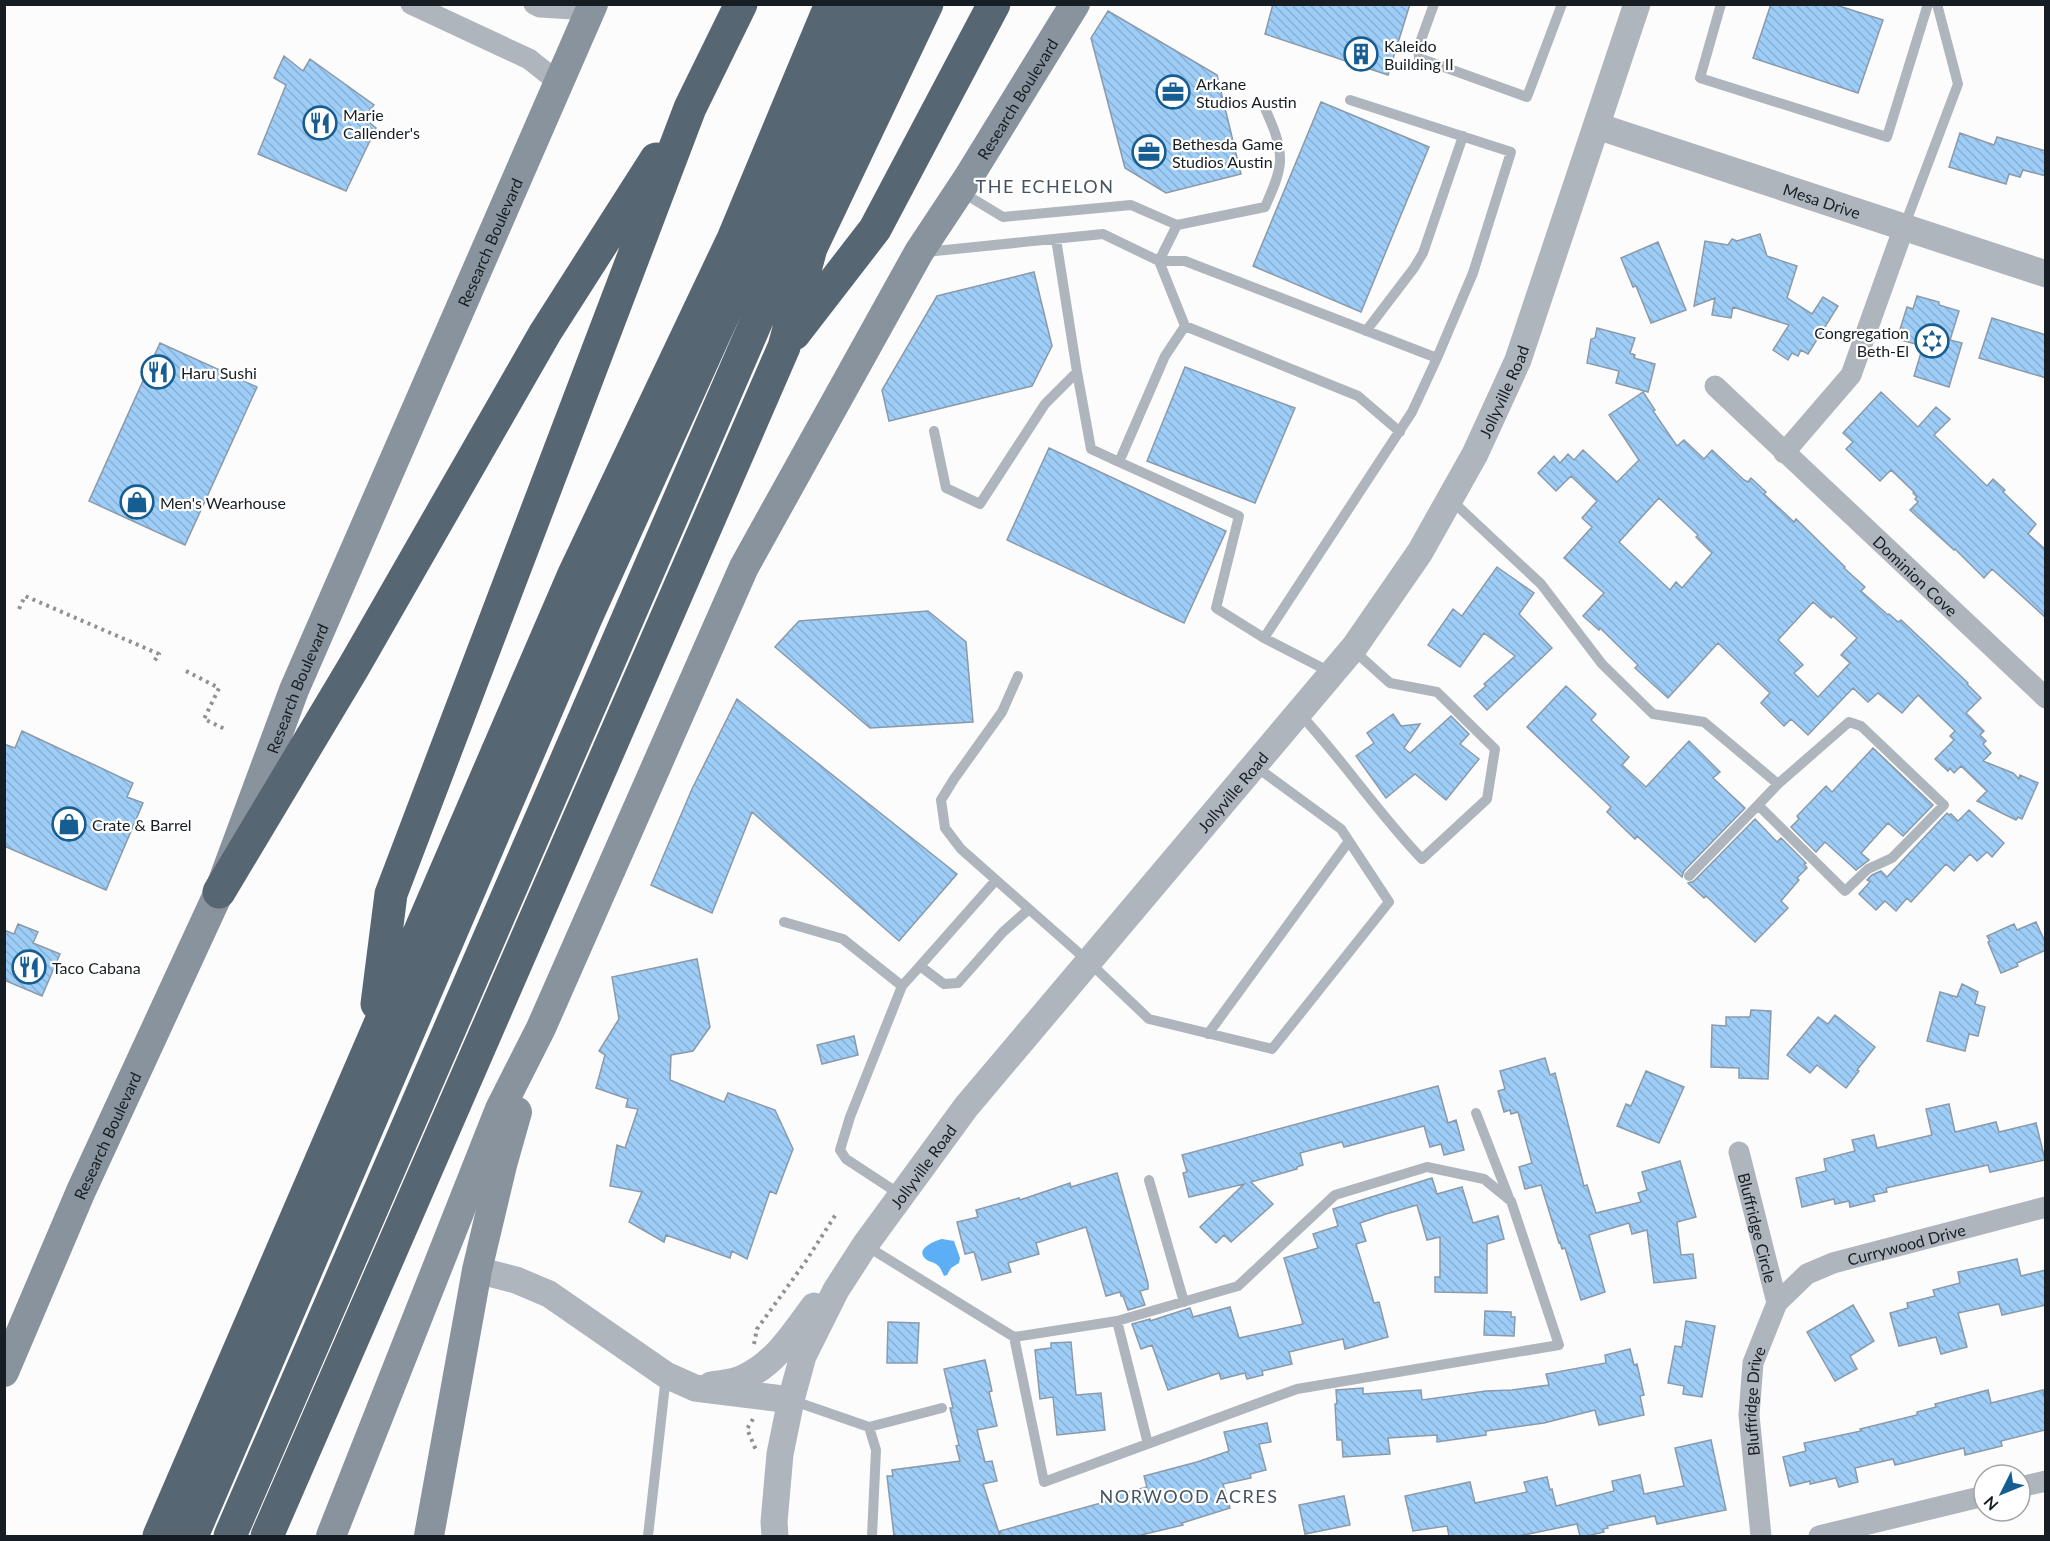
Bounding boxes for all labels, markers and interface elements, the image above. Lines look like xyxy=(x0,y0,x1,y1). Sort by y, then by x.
street label: Research Boulevard xyxy=(972,35,1061,163)
building icon: Kaleido Building II xyxy=(1343,36,1379,72)
place label: Kaleido Building II xyxy=(1384,36,1454,73)
office icon: Arkane Studios Austin xyxy=(1155,74,1191,110)
place label: Arkane Studios Austin xyxy=(1196,74,1297,111)
restaurant icon: Marie Callender's xyxy=(302,105,338,141)
place label: Marie Callender's xyxy=(343,105,420,142)
office icon: Bethesda Game Studios Austin xyxy=(1131,134,1167,170)
place label: Bethesda Game Studios Austin xyxy=(1172,134,1283,171)
street label: Research Boulevard xyxy=(453,175,526,309)
district label: THE ECHELON xyxy=(976,175,1114,197)
street label: Mesa Drive xyxy=(1781,179,1863,222)
place label: Congregation Beth-El xyxy=(1814,323,1909,360)
synagogue icon: Congregation Beth-El xyxy=(1914,323,1950,359)
street label: Jollyville Road xyxy=(1474,343,1532,440)
restaurant icon: Haru Sushi xyxy=(140,354,176,390)
place label: Haru Sushi xyxy=(181,363,257,382)
shop icon: Men's Wearhouse xyxy=(119,484,155,520)
place label: Men's Wearhouse xyxy=(160,493,286,512)
street label: Dominion Cove xyxy=(1870,531,1962,620)
street label: Research Boulevard xyxy=(262,620,331,756)
street label: Jollyville Road xyxy=(1193,748,1271,836)
shop icon: Crate & Barrel xyxy=(51,806,87,842)
place label: Crate & Barrel xyxy=(92,815,192,834)
restaurant icon: Taco Cabana xyxy=(11,949,47,985)
place label: Taco Cabana xyxy=(52,958,141,977)
street label: Research Boulevard xyxy=(69,1069,144,1202)
street label: Jollyville Road xyxy=(886,1121,960,1212)
street label: Bluffridge Circle xyxy=(1735,1171,1781,1285)
street label: Currywood Drive xyxy=(1845,1219,1967,1268)
street label: Bluffridge Drive xyxy=(1739,1343,1768,1457)
north arrow xyxy=(1972,1463,2032,1523)
district label: NORWOOD ACRES xyxy=(1099,1485,1279,1507)
text: N xyxy=(1980,1493,2002,1515)

